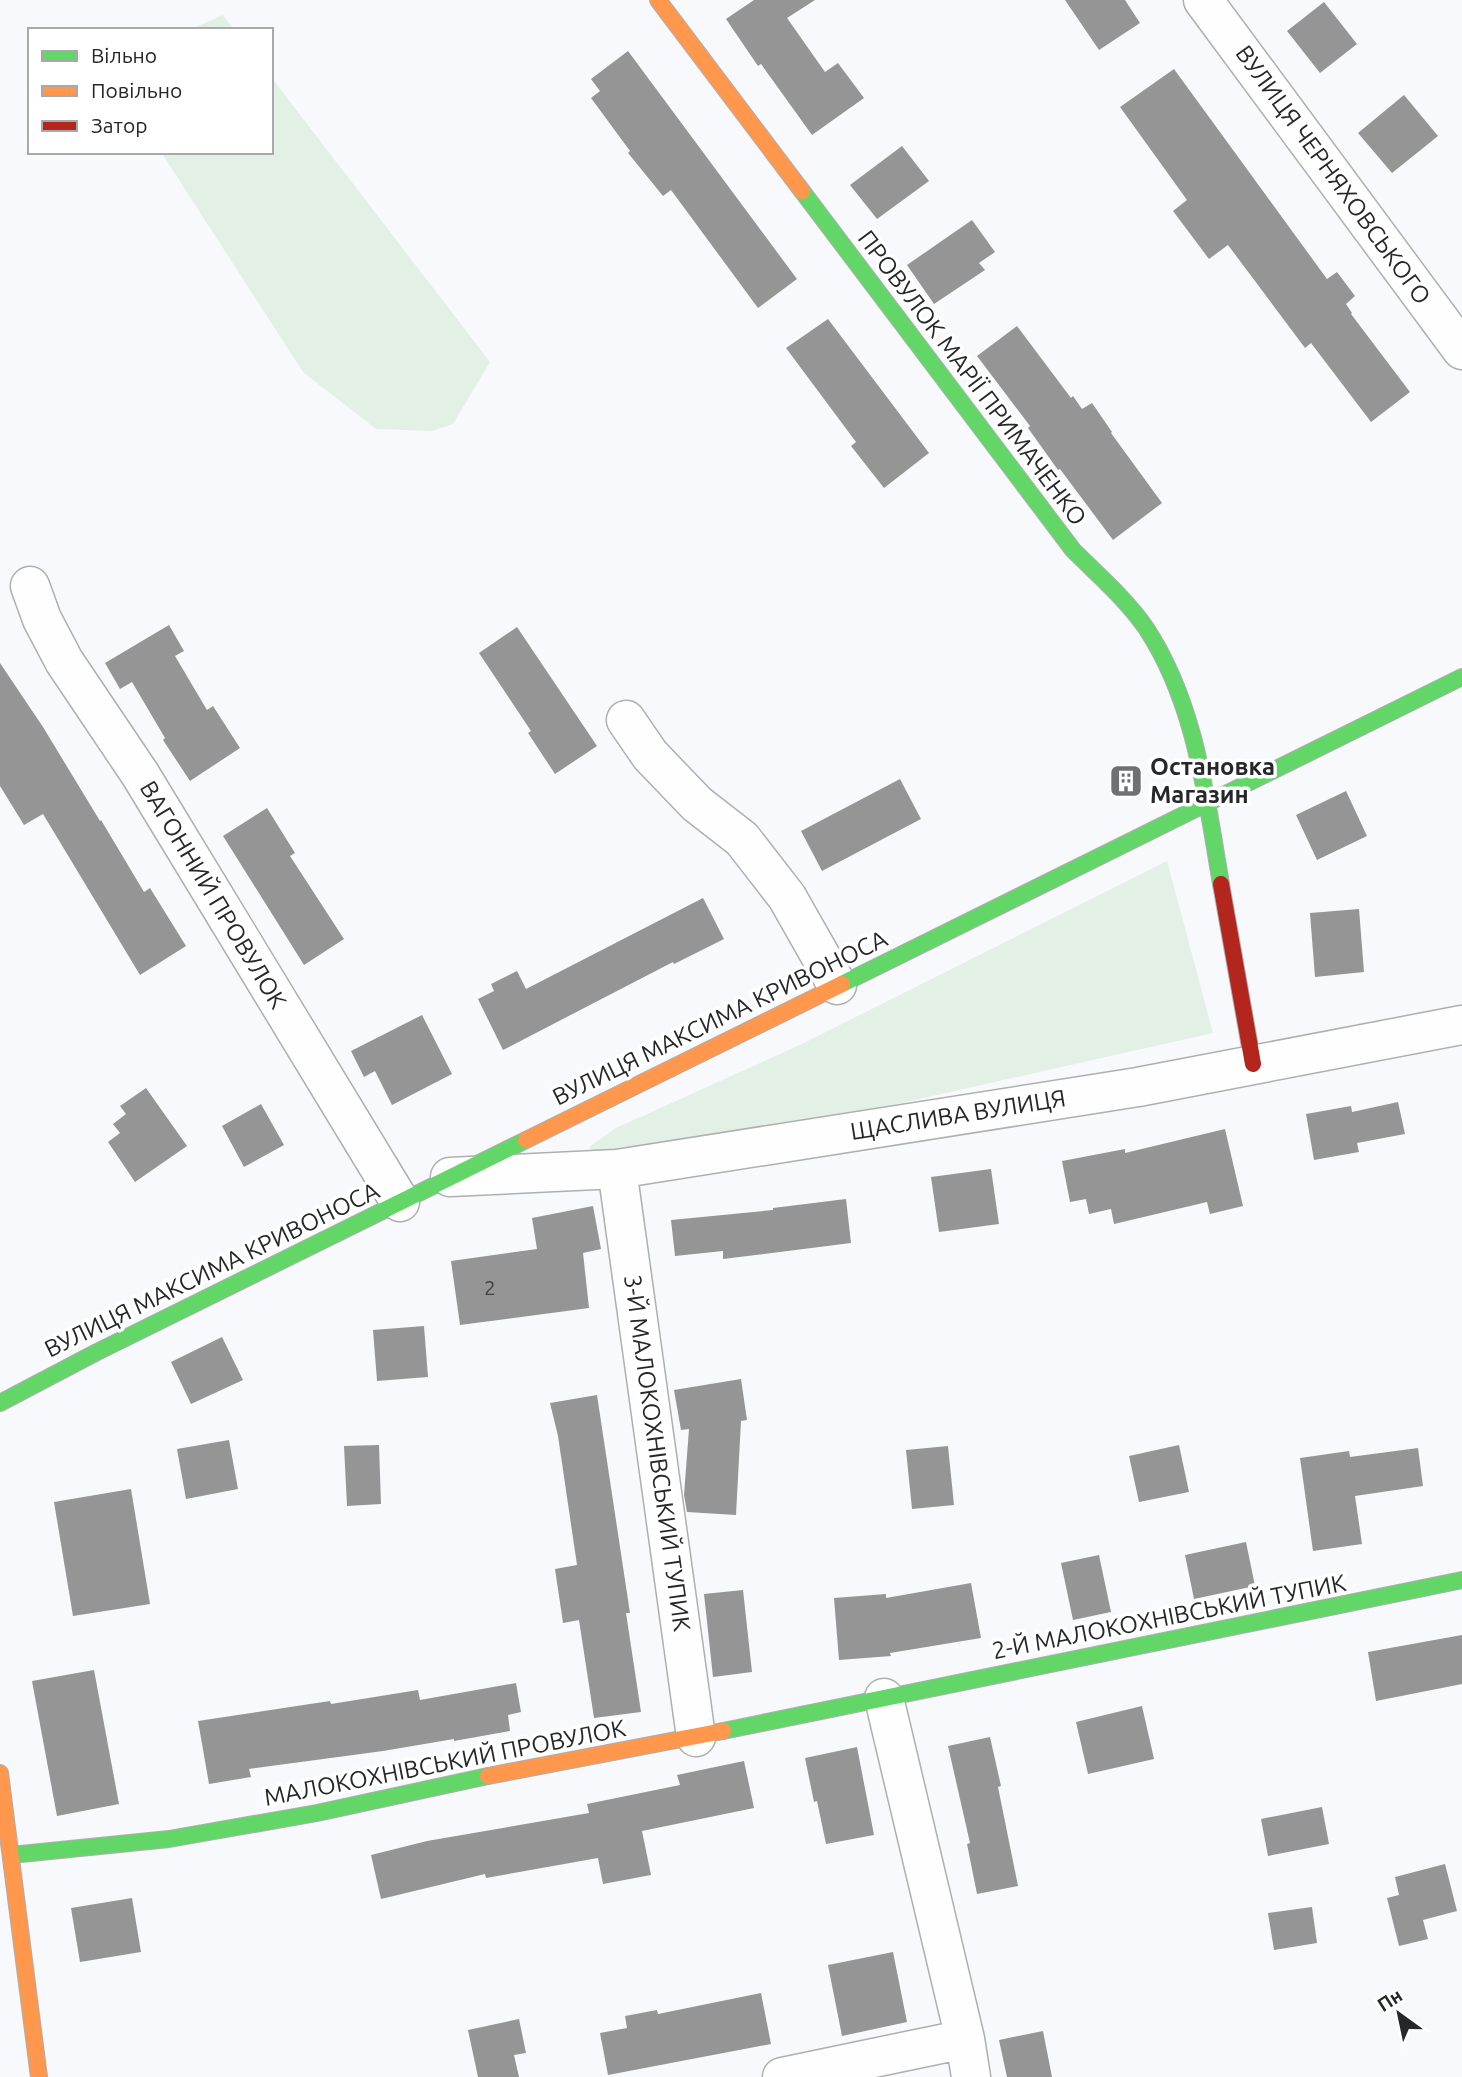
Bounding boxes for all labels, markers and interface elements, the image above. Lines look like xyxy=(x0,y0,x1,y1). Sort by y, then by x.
legend xyxy=(28,28,273,154)
street label: ВУЛИЦЯ ЧЕРНЯХОВСЬКОГО xyxy=(1231,40,1436,309)
text: Вільно xyxy=(91,43,157,67)
text: Повільно xyxy=(91,78,182,102)
text: Затор xyxy=(91,113,147,137)
street label: ПРОВУЛОК МАРІЇ ПРИМАЧЕНКО xyxy=(853,225,1092,530)
place label: Остановка Магазин xyxy=(1150,753,1275,808)
building icon: Остановка Магазин xyxy=(1107,762,1145,800)
street label: ВАГОННИЙ ПРОВУЛОК xyxy=(135,775,293,1014)
street label: ВУЛИЦЯ МАКСИМА КРИВОНОСА xyxy=(548,924,892,1111)
street label: ЩАСЛИВА ВУЛИЦЯ xyxy=(848,1084,1067,1145)
street label: ВУЛИЦЯ МАКСИМА КРИВОНОСА xyxy=(40,1176,384,1363)
street label: 3-Й МАЛОКОХНІВСЬКИЙ ТУПИК xyxy=(619,1273,697,1633)
house number: 2 xyxy=(484,1275,496,1299)
street label: 2-Й МАЛОКОХНІВСЬКИЙ ТУПИК xyxy=(990,1568,1348,1664)
street label: МАЛОКОХНІВСЬКИЙ ПРОВУЛОК xyxy=(262,1713,628,1811)
north arrow xyxy=(1364,1979,1434,2049)
text: Пн xyxy=(1373,1984,1406,2016)

